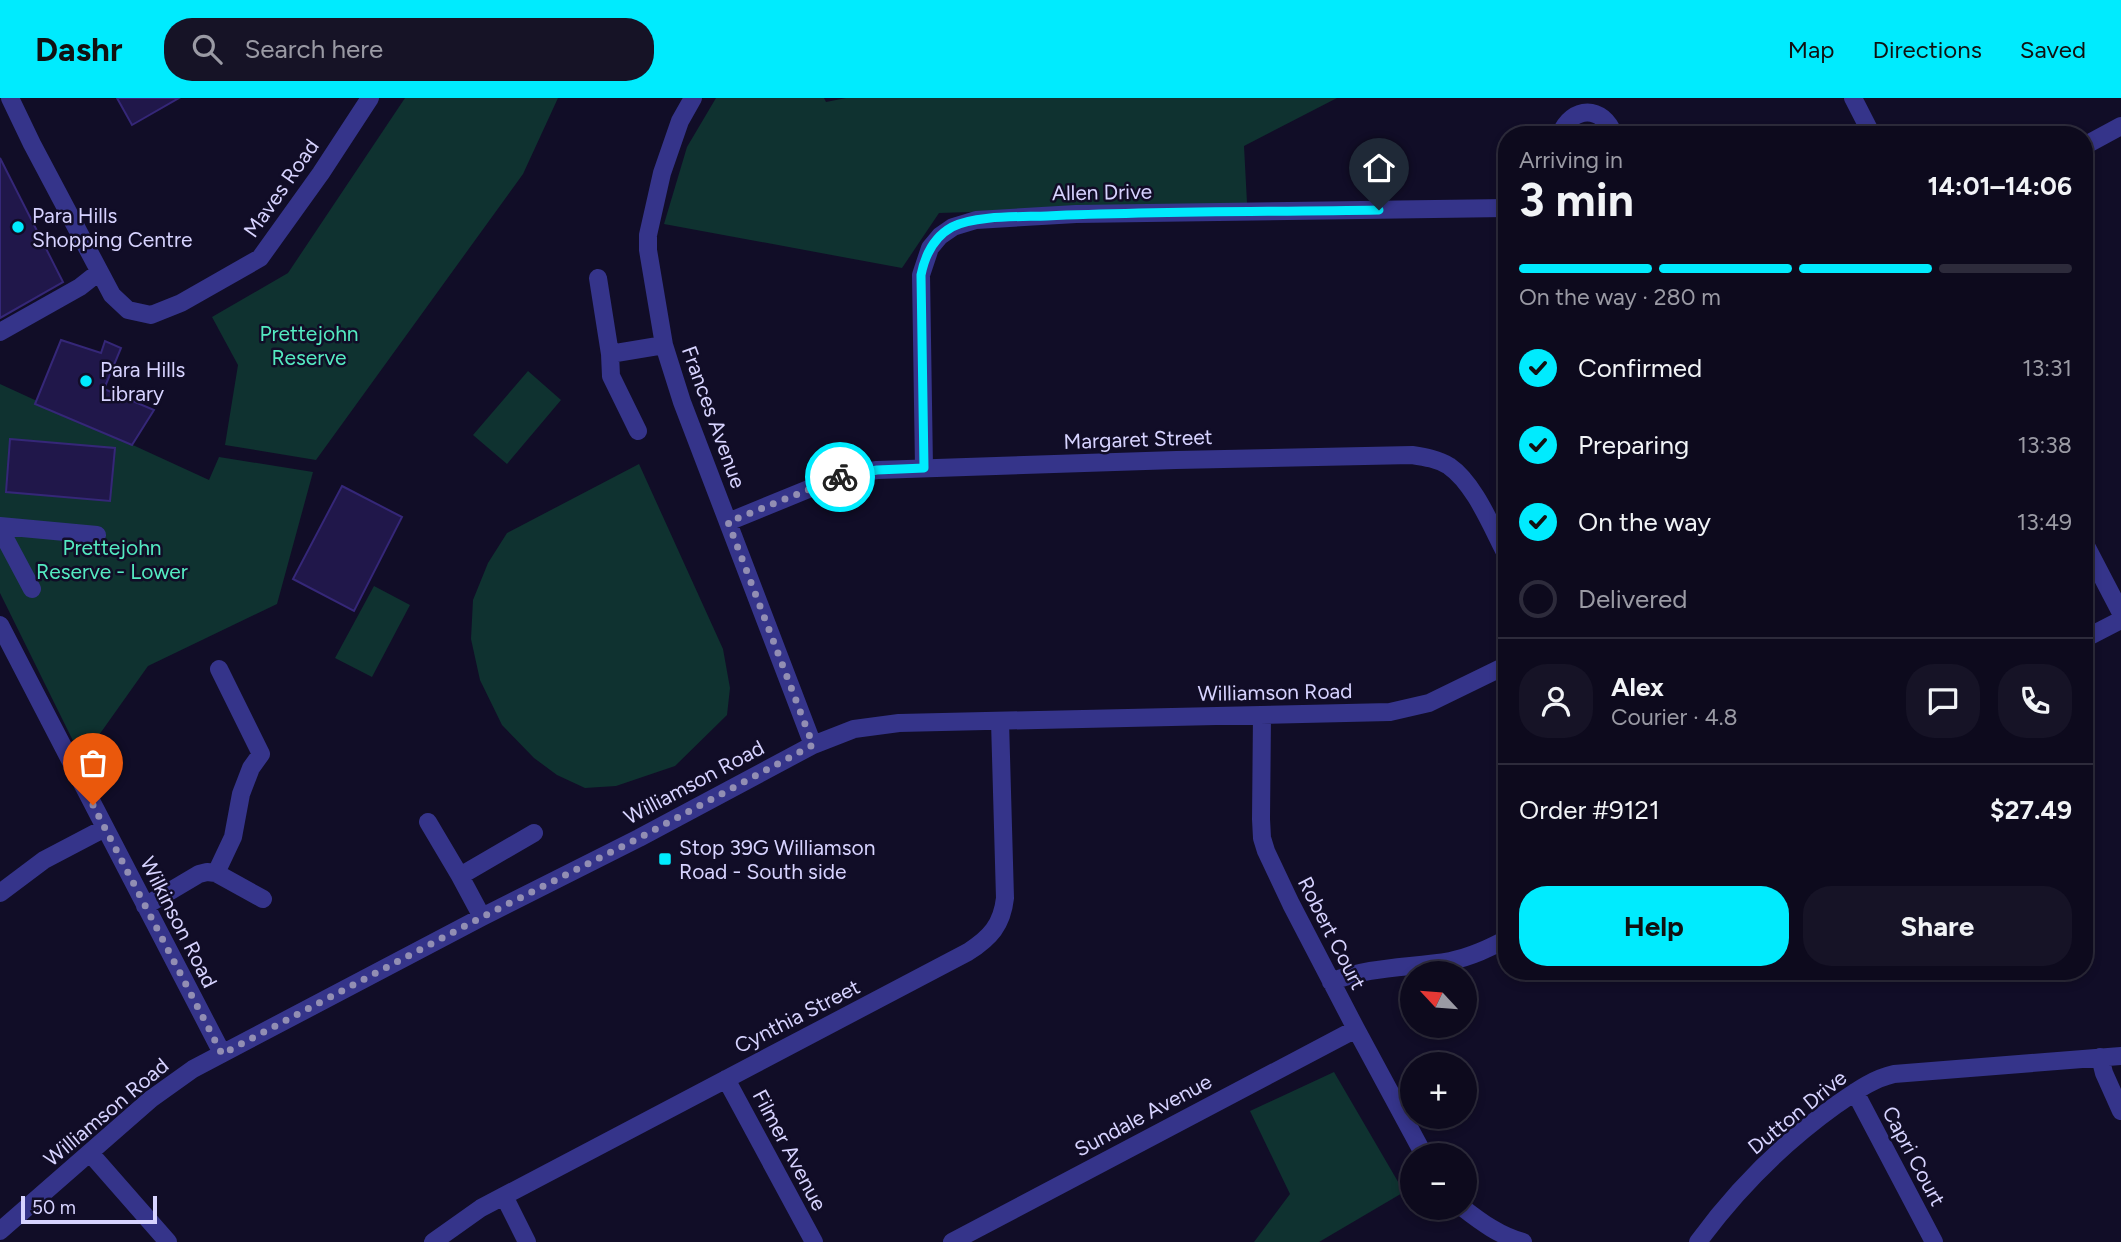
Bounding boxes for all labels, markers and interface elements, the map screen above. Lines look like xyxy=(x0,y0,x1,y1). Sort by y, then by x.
search box xyxy=(164,18,654,81)
text: Dashr xyxy=(35,30,122,69)
icon: search xyxy=(188,30,226,68)
text: Search here xyxy=(244,33,383,65)
text: Map xyxy=(1788,35,1834,64)
text: Directions xyxy=(1872,35,1982,64)
text: Saved xyxy=(2020,35,2086,64)
street label: Maves Road xyxy=(238,134,324,242)
pin xyxy=(1349,138,1409,210)
text: Arriving in xyxy=(1519,146,1623,174)
icon: home xyxy=(1360,149,1398,187)
text: 14:01–14:06 xyxy=(1927,170,2072,202)
text: 3 min xyxy=(1519,172,1634,228)
street label: Allen Drive xyxy=(1052,179,1152,205)
place label: Para Hills Shopping Centre xyxy=(32,203,193,252)
marker: Para Hills Shopping Centre xyxy=(10,219,26,235)
text: On the way · 280 m xyxy=(1519,283,1721,311)
park label: Prettejohn Reserve xyxy=(259,321,359,370)
street label: Frances Avenue xyxy=(677,342,751,492)
icon: check xyxy=(1519,349,1557,387)
text: Confirmed xyxy=(1578,352,1702,384)
text: 13:31 xyxy=(2022,354,2072,382)
place label: Para Hills Library xyxy=(100,357,185,406)
marker: Para Hills Library xyxy=(78,373,94,389)
street label: Margaret Street xyxy=(1063,424,1213,454)
icon: check xyxy=(1519,426,1557,464)
text: Preparing xyxy=(1578,429,1689,461)
text: 13:38 xyxy=(2018,431,2072,459)
courier xyxy=(805,442,875,512)
icon: bike xyxy=(821,458,859,496)
icon: check xyxy=(1519,503,1557,541)
text: On the way xyxy=(1578,506,1711,538)
text: 13:49 xyxy=(2017,508,2072,536)
park label: Prettejohn Reserve - Lower xyxy=(36,535,188,584)
text: Delivered xyxy=(1578,583,1687,615)
button: person xyxy=(1519,664,1593,738)
button: chat xyxy=(1906,664,1980,738)
button: phone xyxy=(1998,664,2072,738)
text: Alex xyxy=(1611,671,1664,703)
street label: Williamson Road xyxy=(1197,678,1353,706)
text: Courier · 4.8 xyxy=(1611,703,1738,731)
pin xyxy=(63,733,123,805)
street label: Williamson Road xyxy=(620,735,768,829)
icon: bag xyxy=(74,744,112,782)
text: Order #9121 xyxy=(1519,794,1660,826)
text: $27.49 xyxy=(1990,794,2072,826)
place label: Stop 39G Williamson Road - South side xyxy=(679,835,875,884)
marker: Stop 39G Williamson Road - South side xyxy=(657,851,673,867)
street label: Wilkinson Road xyxy=(135,852,223,992)
street label: Robert Court xyxy=(1293,872,1371,994)
button: Help xyxy=(1519,886,1789,966)
button: Share xyxy=(1803,886,2072,966)
north arrow xyxy=(1400,961,1477,1038)
map controls xyxy=(1400,961,1477,1220)
street label: Cynthia Street xyxy=(730,974,864,1058)
button: + xyxy=(1400,1052,1477,1129)
street label: Williamson Road xyxy=(39,1053,173,1171)
street label: Dutton Drive xyxy=(1743,1065,1851,1159)
street label: Sundale Avenue xyxy=(1070,1068,1216,1162)
street label: Filmer Avenue xyxy=(748,1085,832,1215)
street label: Capri Court xyxy=(1877,1102,1951,1210)
button: − xyxy=(1400,1143,1477,1220)
scale bar xyxy=(21,1193,158,1225)
text: 50 m xyxy=(32,1196,76,1219)

